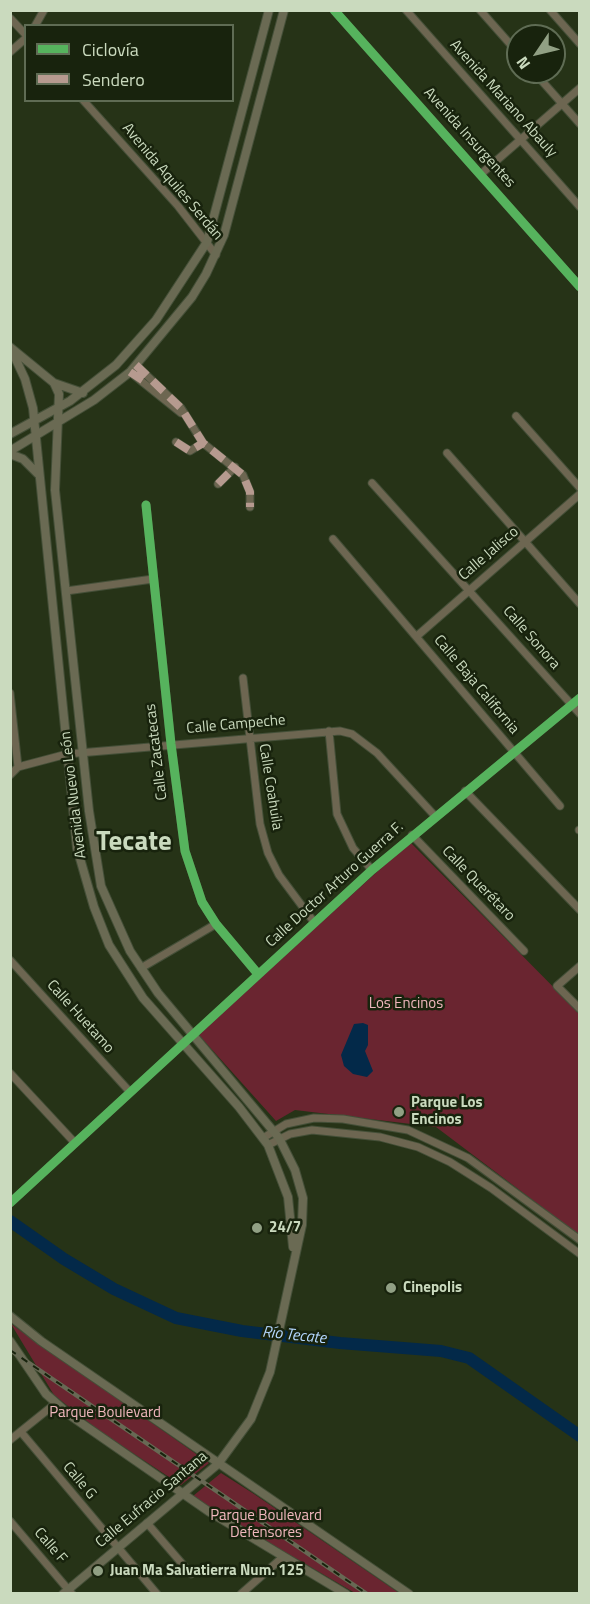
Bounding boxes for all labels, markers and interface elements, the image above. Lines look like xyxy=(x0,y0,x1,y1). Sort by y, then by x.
legend xyxy=(24,24,234,102)
north arrow xyxy=(506,24,566,84)
text: Ciclovía xyxy=(82,36,139,63)
street label: Avenida Mariano Abauly xyxy=(446,37,560,161)
text: N xyxy=(510,52,536,75)
text: Sendero xyxy=(82,66,145,93)
street label: Avenida Insurgentes xyxy=(419,84,519,192)
street label: Avenida Aquiles Serdán xyxy=(118,120,226,244)
street label: Calle Jalisco xyxy=(455,523,523,585)
street label: Calle Sonora xyxy=(499,603,563,673)
street label: Calle Baja California xyxy=(429,632,523,738)
street label: Calle Zacatecas xyxy=(142,703,172,801)
street label: Calle Campeche xyxy=(186,712,286,738)
street label: Avenida Nuevo León xyxy=(57,730,91,860)
street label: Calle Coahuila xyxy=(254,743,286,831)
street label: Calle Doctor Arturo Guerra F. xyxy=(262,818,408,952)
district label: Tecate xyxy=(96,827,172,859)
street label: Calle Querétaro xyxy=(438,843,518,925)
street label: Calle Huetamo xyxy=(42,977,118,1057)
park label: Los Encinos xyxy=(369,995,443,1013)
place label: Parque Los Encinos xyxy=(411,1094,483,1129)
marker: Parque Los Encinos xyxy=(392,1105,406,1119)
place label: 24/7 xyxy=(269,1219,301,1237)
marker: 24/7 xyxy=(250,1221,264,1235)
place label: Cinepolis xyxy=(403,1279,462,1297)
marker: Cinepolis xyxy=(384,1281,398,1295)
water label: Río Tecate xyxy=(261,1323,327,1349)
park label: Parque Boulevard xyxy=(49,1404,161,1422)
street label: Calle Eufracio Santana xyxy=(92,1448,212,1552)
street label: Calle G xyxy=(58,1459,100,1503)
park label: Parque Boulevard Defensores xyxy=(210,1507,322,1542)
street label: Calle F xyxy=(30,1524,70,1568)
place label: Juan Ma Salvatierra Num. 125 xyxy=(110,1562,304,1580)
marker: Juan Ma Salvatierra Num. 125 xyxy=(91,1564,105,1578)

